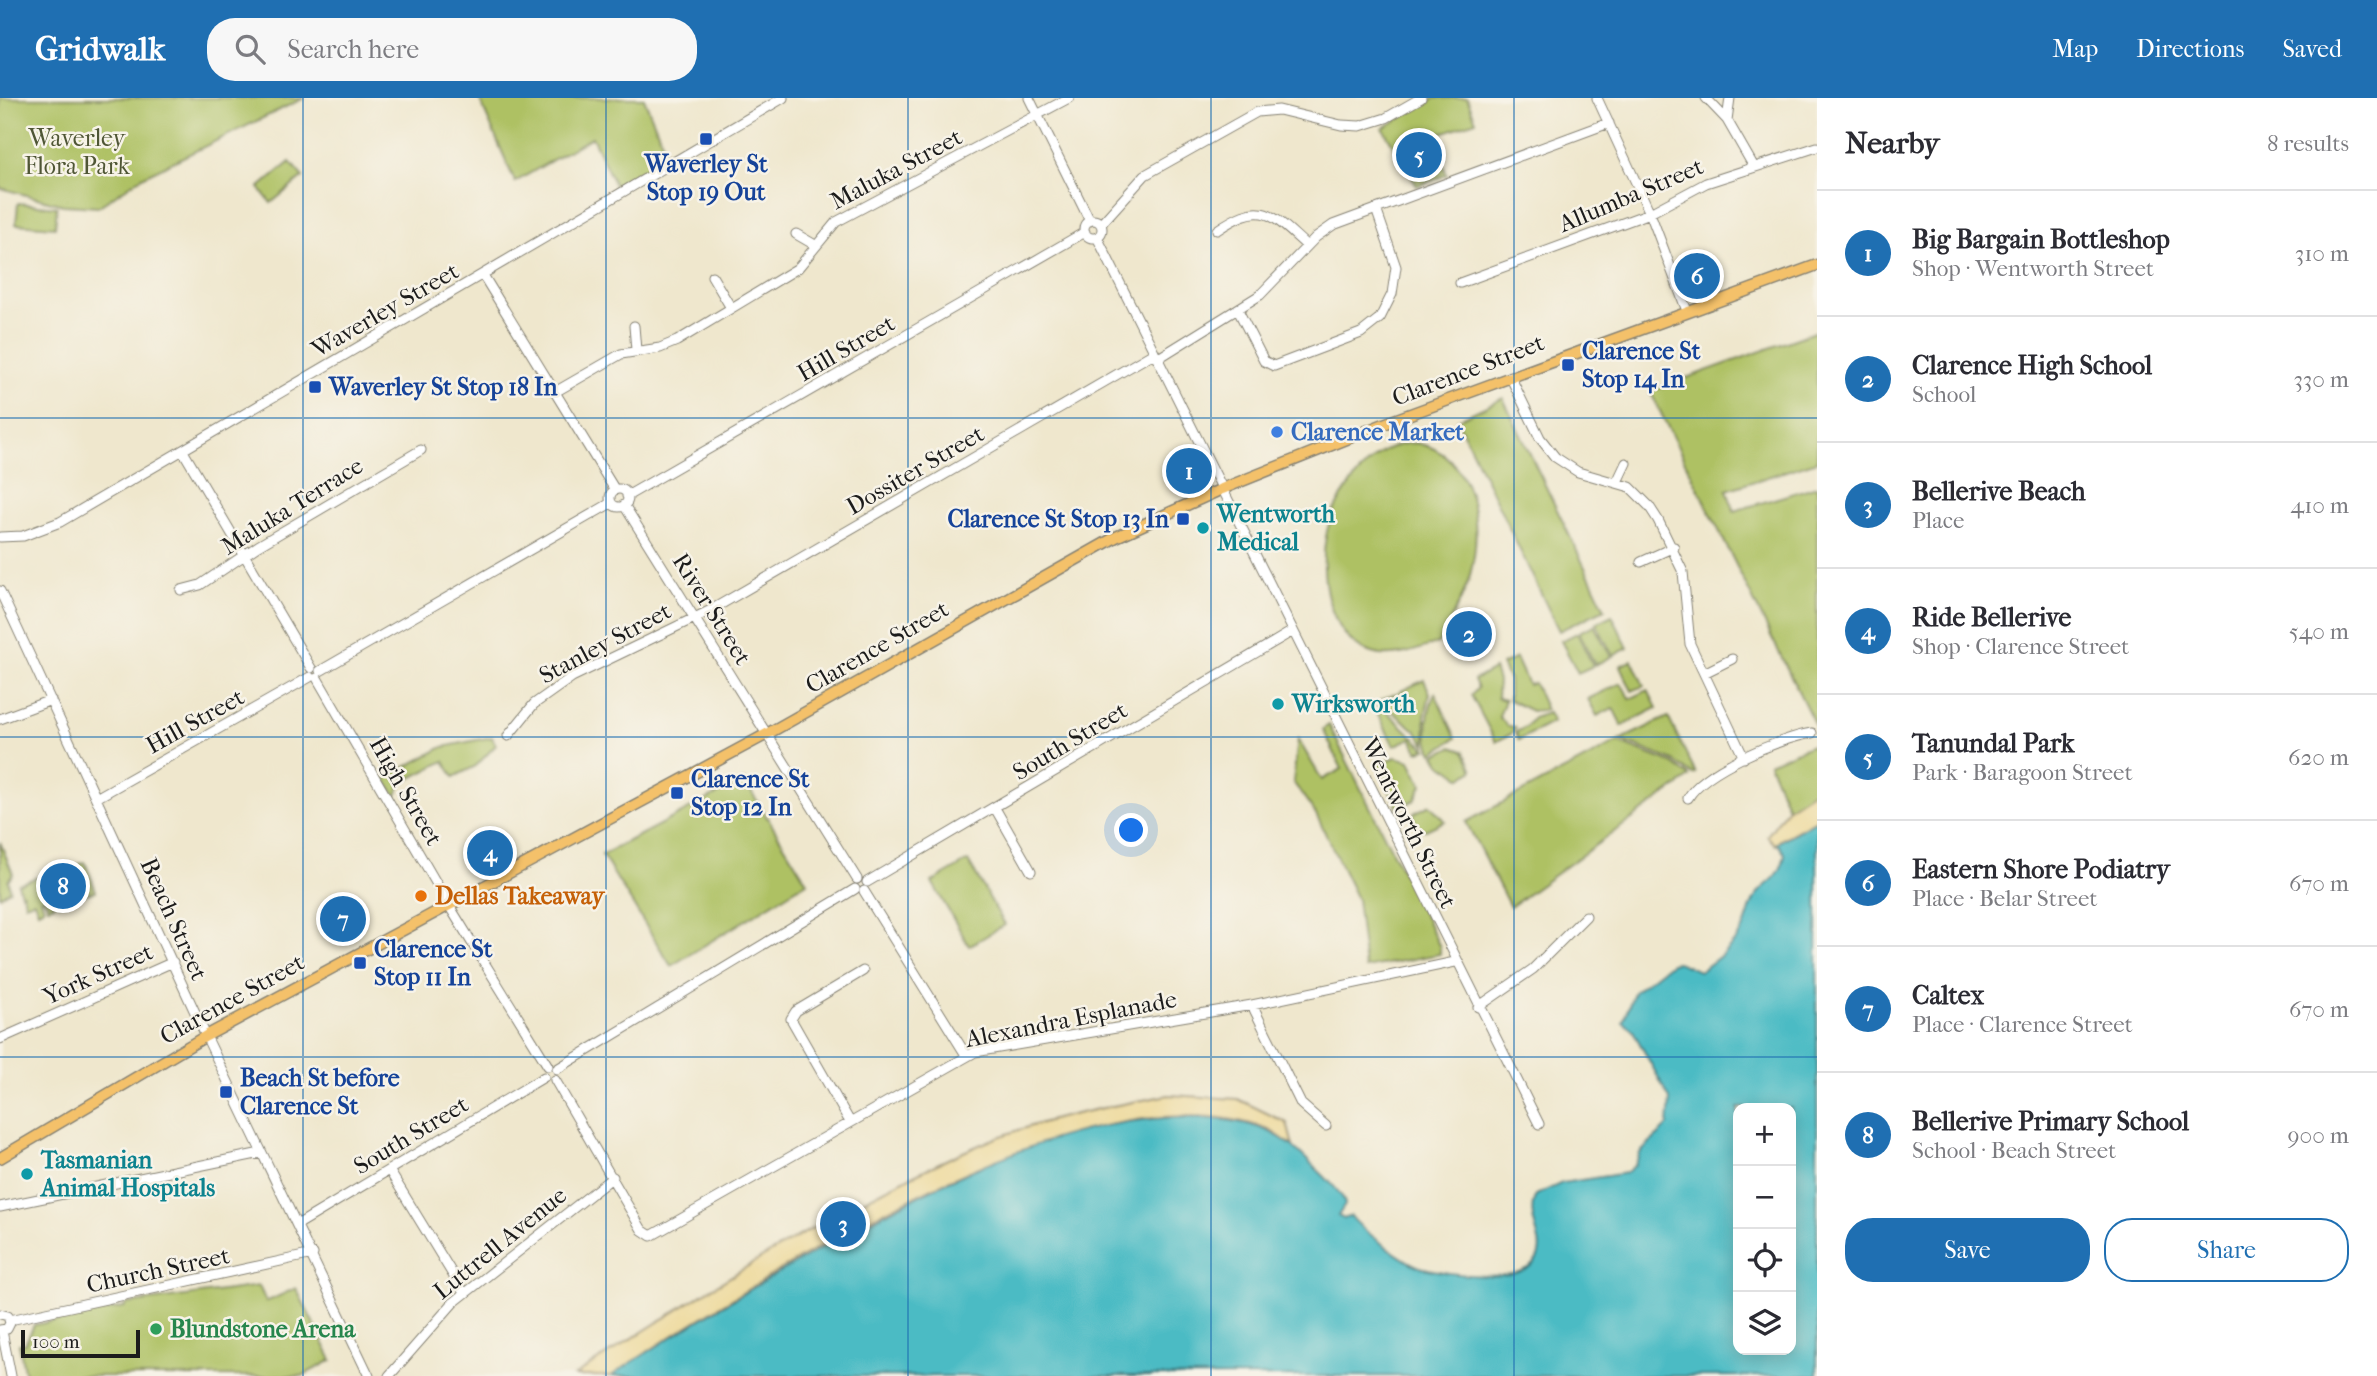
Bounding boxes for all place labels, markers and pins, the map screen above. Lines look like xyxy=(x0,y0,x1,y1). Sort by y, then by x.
pin: 5 xyxy=(1396,129,1442,181)
marker: Waverley St Stop 19 Out xyxy=(698,131,714,147)
place label: Waverley St Stop 19 Out xyxy=(644,150,768,206)
pin: 6 xyxy=(1674,250,1720,302)
place label: Clarence St Stop 14 In xyxy=(1582,337,1701,394)
marker: Clarence St Stop 14 In xyxy=(1560,357,1576,373)
place label: Waverley St Stop 18 In xyxy=(328,373,558,401)
marker: Waverley St Stop 18 In xyxy=(307,379,323,395)
place label: Clarence Market xyxy=(1291,418,1464,446)
marker: Clarence Market xyxy=(1269,424,1285,440)
pin: 1 xyxy=(1166,445,1212,497)
place label: Wentworth Medical xyxy=(1216,500,1335,556)
place label: Clarence St Stop 13 In xyxy=(947,505,1170,533)
marker: Clarence St Stop 13 In xyxy=(1175,511,1191,527)
marker: Wentworth Medical xyxy=(1195,520,1211,536)
pin: 2 xyxy=(1446,608,1492,660)
place label: Wirksworth xyxy=(1291,690,1416,718)
marker: Wirksworth xyxy=(1270,696,1286,712)
place label: Clarence St Stop 12 In xyxy=(691,765,810,821)
marker: Clarence St Stop 12 In xyxy=(669,785,685,801)
pin: 4 xyxy=(467,827,513,879)
pin: 8 xyxy=(40,860,86,912)
place label: Dellas Takeaway xyxy=(435,882,606,910)
marker: Dellas Takeaway xyxy=(413,888,429,904)
pin: 7 xyxy=(320,893,366,945)
place label: Clarence St Stop 11 In xyxy=(374,935,493,991)
marker: Clarence St Stop 11 In xyxy=(352,955,368,971)
place label: Beach St before Clarence St xyxy=(240,1064,400,1120)
marker: Beach St before Clarence St xyxy=(218,1084,234,1100)
place label: Tasmanian Animal Hospitals xyxy=(39,1146,215,1202)
marker: Tasmanian Animal Hospitals xyxy=(19,1166,35,1182)
pin: 3 xyxy=(820,1198,866,1250)
place label: Blundstone Arena xyxy=(170,1315,356,1343)
marker: Blundstone Arena xyxy=(148,1321,164,1337)

